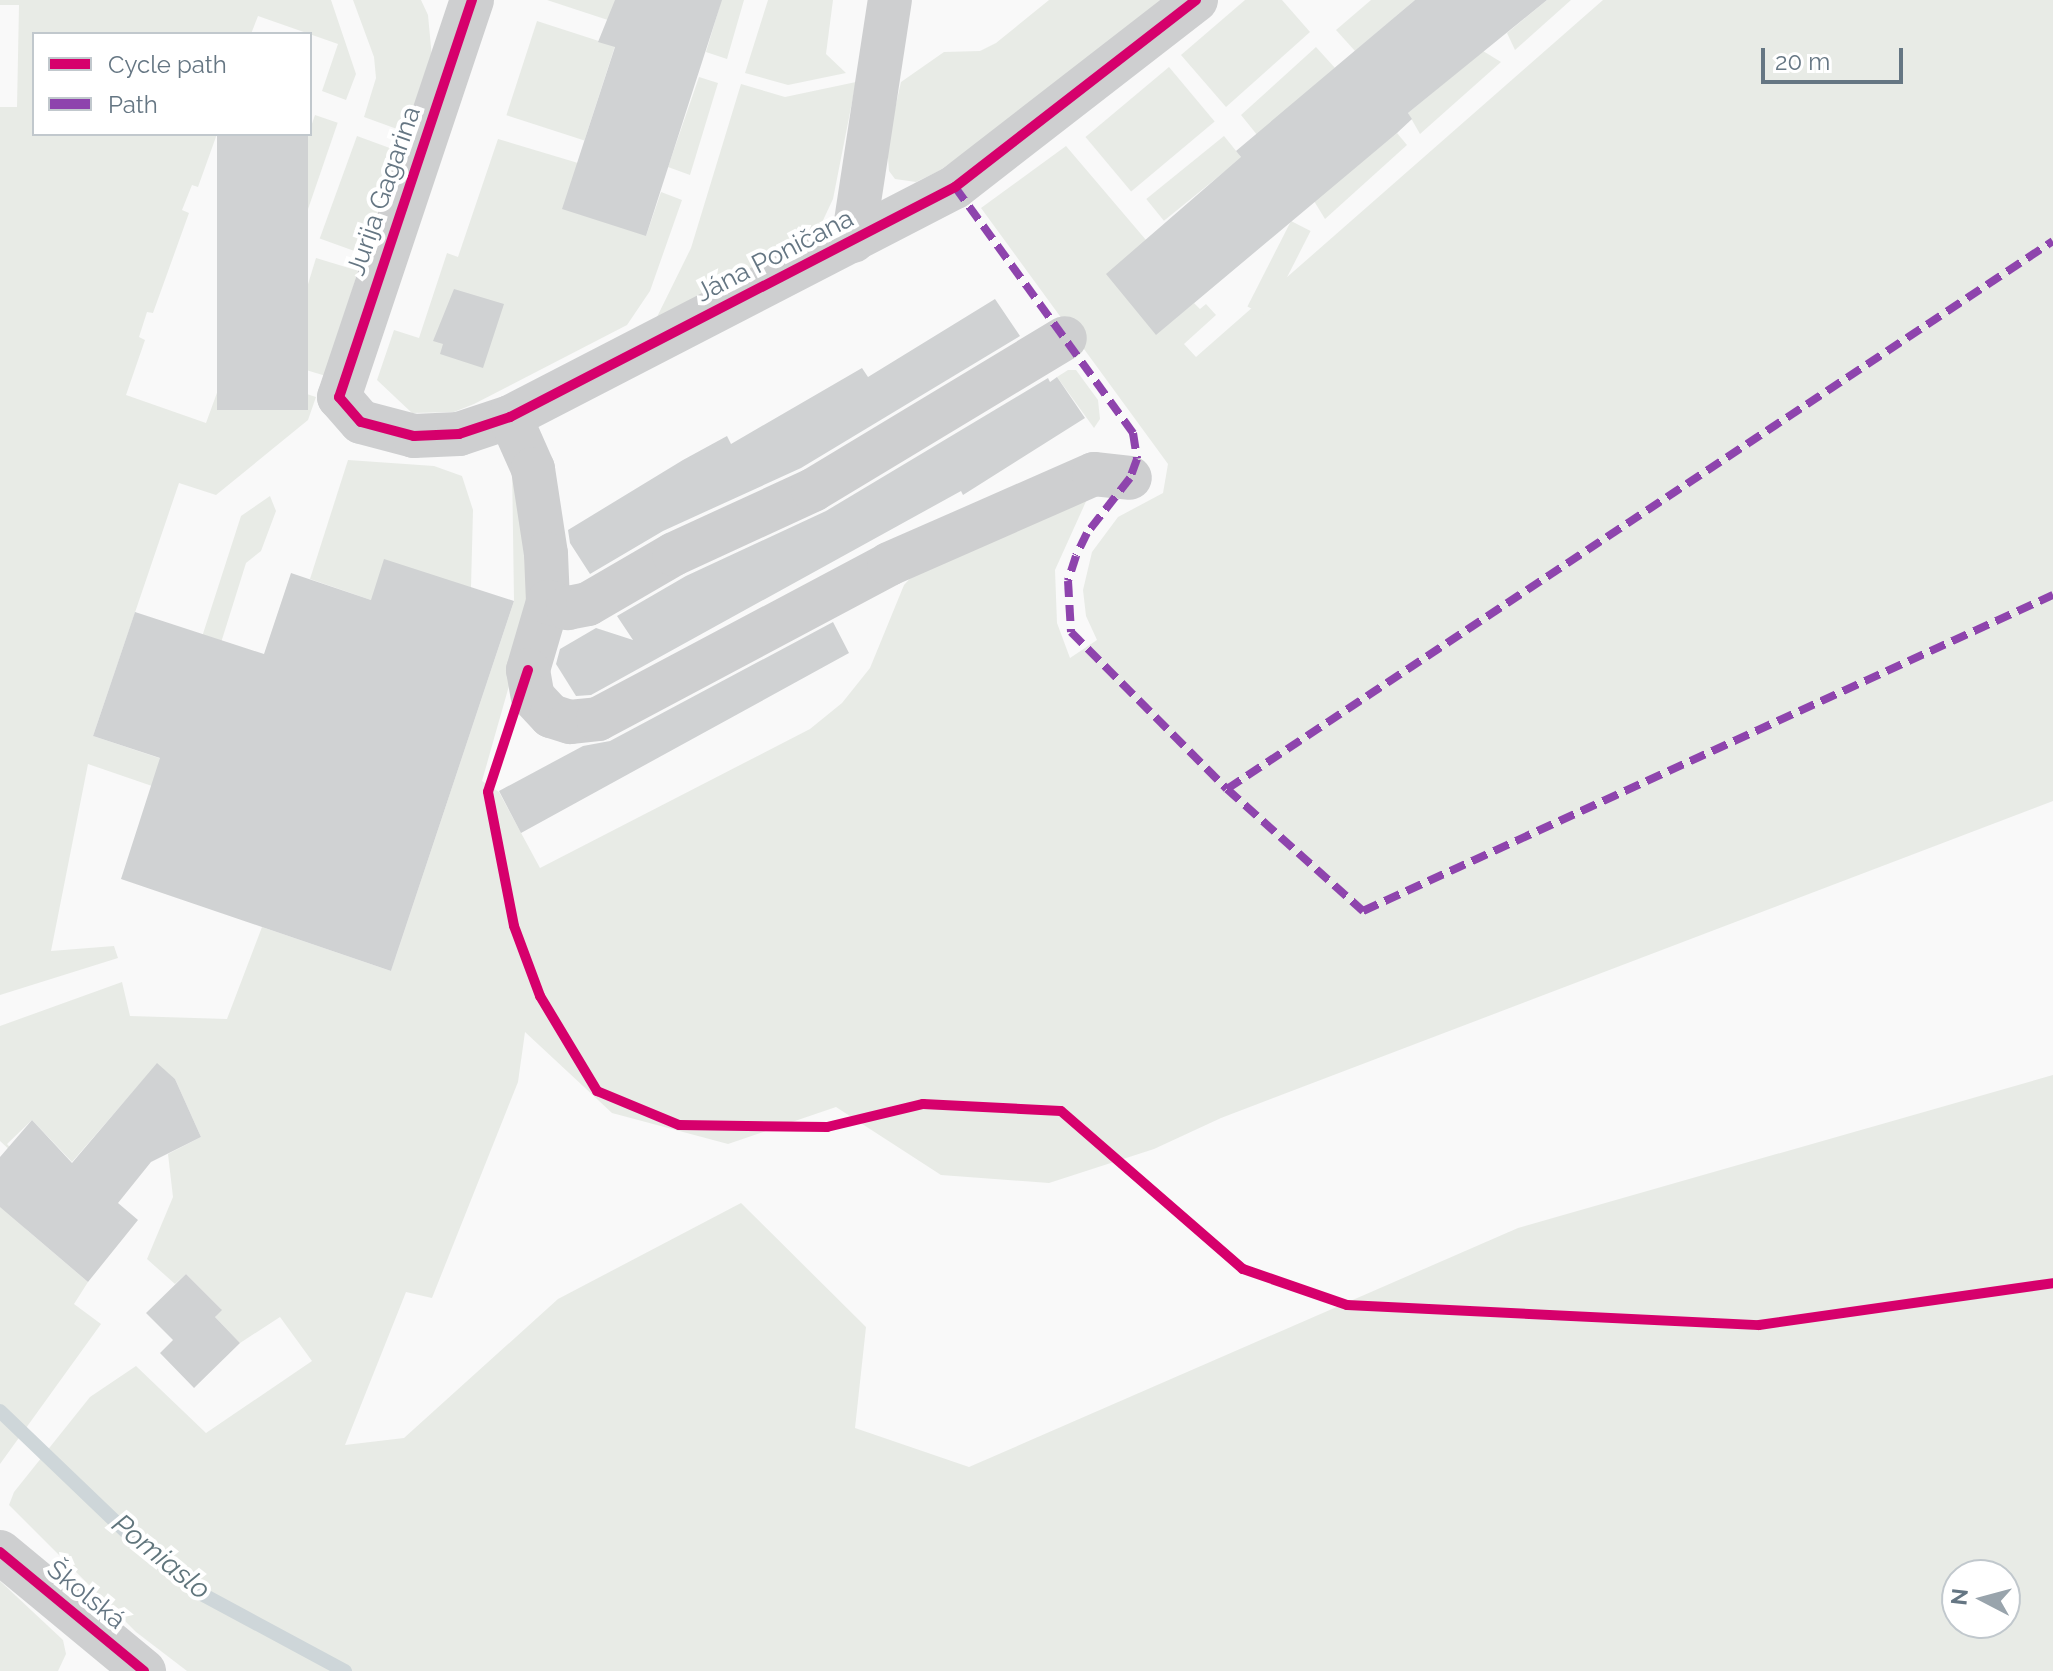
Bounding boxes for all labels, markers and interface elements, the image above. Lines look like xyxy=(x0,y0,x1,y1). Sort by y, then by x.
legend xyxy=(32,32,312,136)
scale bar xyxy=(1765,32,1907,82)
text: 20 m xyxy=(1775,47,1830,76)
text: Cycle path xyxy=(108,50,227,79)
text: Path xyxy=(108,90,158,119)
street label: Jurija Gagarina xyxy=(341,103,427,279)
street label: Jána Poničana xyxy=(691,203,859,309)
water label: Pomiaslo xyxy=(105,1507,217,1607)
street label: Školská xyxy=(40,1554,132,1636)
north arrow xyxy=(1941,1559,2021,1639)
text: N xyxy=(1945,1587,1973,1606)

